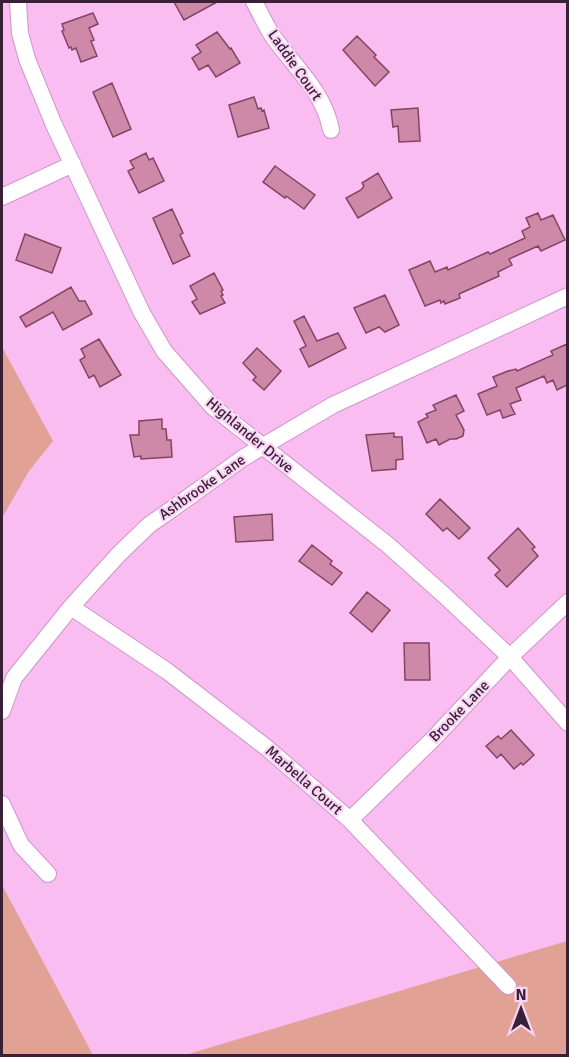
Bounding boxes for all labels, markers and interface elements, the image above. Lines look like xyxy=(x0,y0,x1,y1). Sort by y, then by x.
street label: Laddie Court xyxy=(264,26,326,104)
street label: Highlander Drive xyxy=(203,393,297,477)
street label: Ashbrooke Lane xyxy=(155,450,249,524)
street label: Brooke Lane xyxy=(425,676,493,746)
street label: Marbella Court xyxy=(262,742,346,818)
north arrow xyxy=(491,979,551,1039)
text: N xyxy=(515,985,527,1005)

